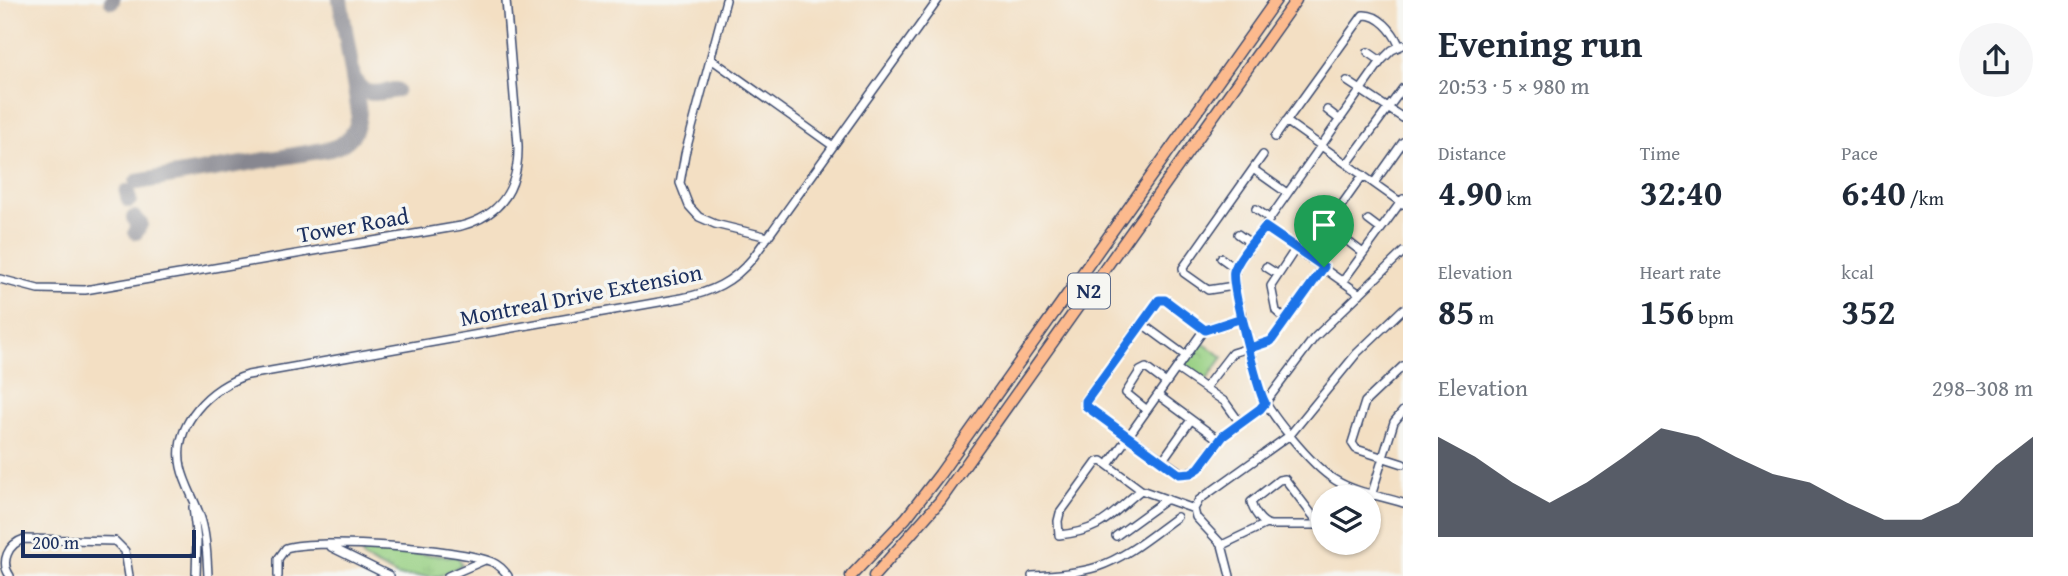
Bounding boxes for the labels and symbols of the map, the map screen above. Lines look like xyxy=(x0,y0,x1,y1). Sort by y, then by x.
pin xyxy=(1294,195,1354,267)
street label: Tower Road xyxy=(295,198,412,251)
street label: Montreal Drive Extension xyxy=(457,255,705,334)
road number: N2 xyxy=(1068,274,1110,308)
scale bar xyxy=(21,527,196,559)

